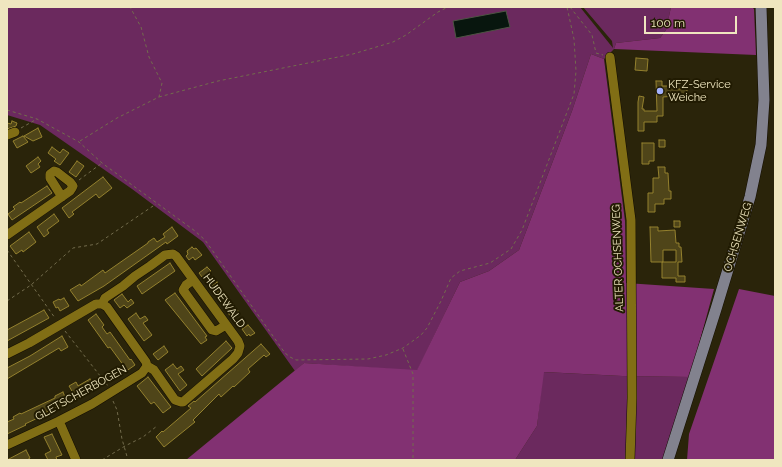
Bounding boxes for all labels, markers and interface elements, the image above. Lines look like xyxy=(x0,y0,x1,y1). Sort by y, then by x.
scale bar xyxy=(646,8,739,34)
text: 100 m xyxy=(651,16,685,30)
place label: KFZ-Service Weiche xyxy=(668,78,731,104)
marker: KFZ-Service Weiche xyxy=(655,86,665,96)
street label: OCHSENWEG xyxy=(721,201,755,273)
street label: ALTER OCHSENWEG xyxy=(610,204,626,312)
street label: HUDEWALD xyxy=(200,271,248,331)
street label: GLETSCHERBOGEN xyxy=(33,362,129,424)

